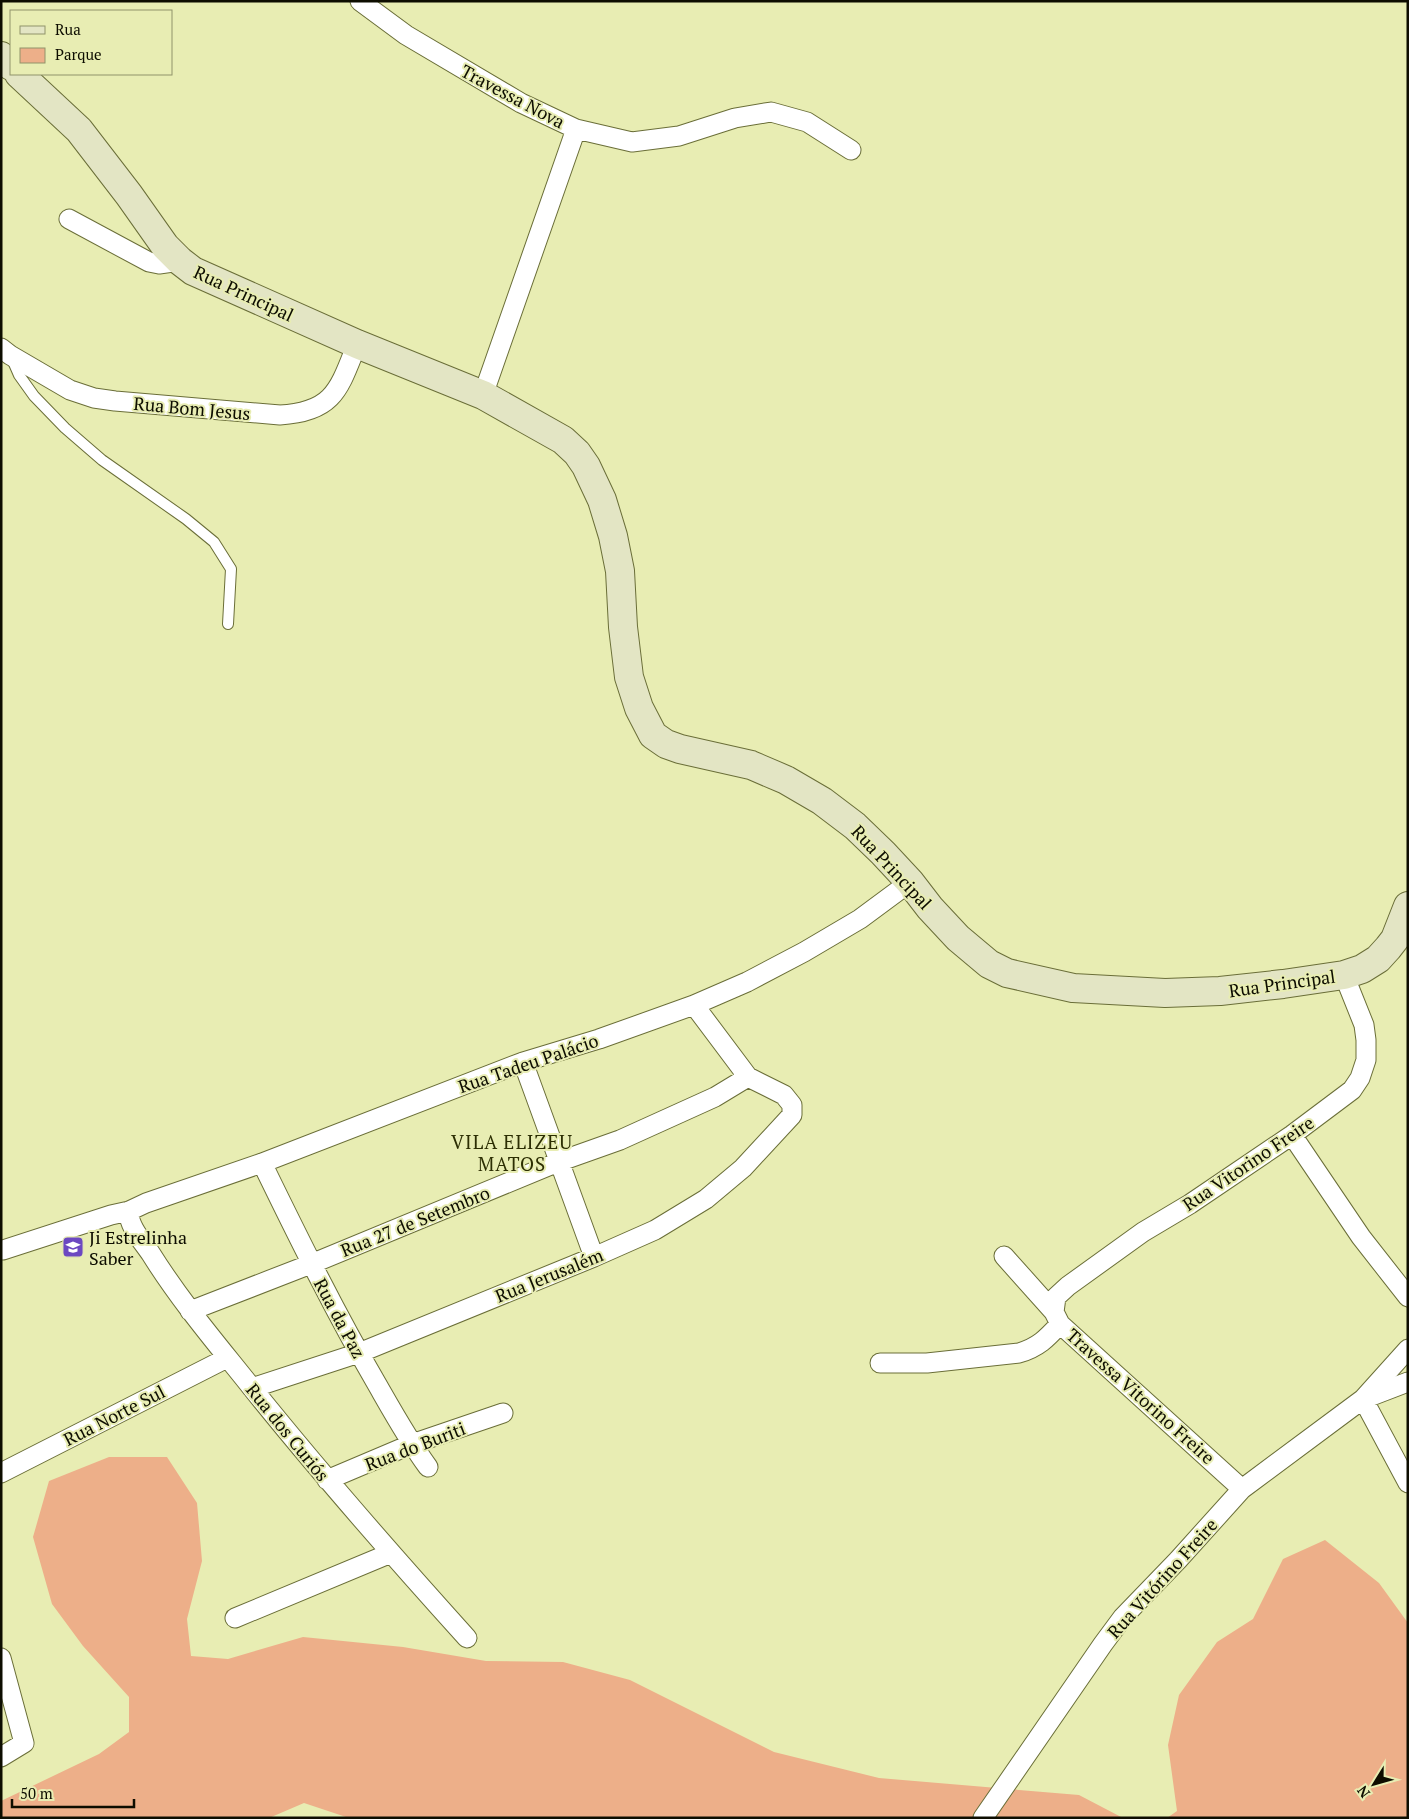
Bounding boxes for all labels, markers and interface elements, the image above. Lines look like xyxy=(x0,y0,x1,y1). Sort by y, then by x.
legend xyxy=(10,10,172,75)
text: Rua xyxy=(55,19,81,39)
text: Parque xyxy=(55,44,102,64)
street label: Travessa Nova xyxy=(457,59,569,133)
street label: Rua Principal xyxy=(190,259,298,327)
street label: Rua Bom Jesus xyxy=(133,391,251,425)
street label: Rua Principal xyxy=(847,820,937,914)
street label: Rua Principal xyxy=(1227,964,1337,1002)
street label: Rua Tadeu Palácio xyxy=(455,1028,601,1098)
street label: Rua Vitorino Freire xyxy=(1178,1110,1318,1216)
district label: VILA ELIZEU MATOS xyxy=(451,1129,573,1176)
street label: Rua 27 de Setembro xyxy=(337,1180,493,1262)
place label: Ji Estrelinha Saber xyxy=(89,1225,187,1270)
school or university icon: Ji Estrelinha Saber xyxy=(61,1235,85,1259)
street label: Rua Jerusalém xyxy=(491,1242,607,1308)
street label: Rua da Paz xyxy=(309,1274,371,1362)
street label: Travessa Vitorino Freire xyxy=(1062,1323,1220,1469)
street label: Rua dos Curiós xyxy=(241,1378,335,1486)
street label: Rua Norte Sul xyxy=(59,1379,169,1451)
street label: Rua do Buriti xyxy=(361,1416,469,1476)
street label: Rua Vitórino Freire xyxy=(1102,1513,1222,1643)
north arrow xyxy=(1349,1759,1399,1809)
scale bar xyxy=(12,1776,135,1808)
text: N xyxy=(1352,1782,1374,1802)
text: 50 m xyxy=(20,1783,53,1803)

